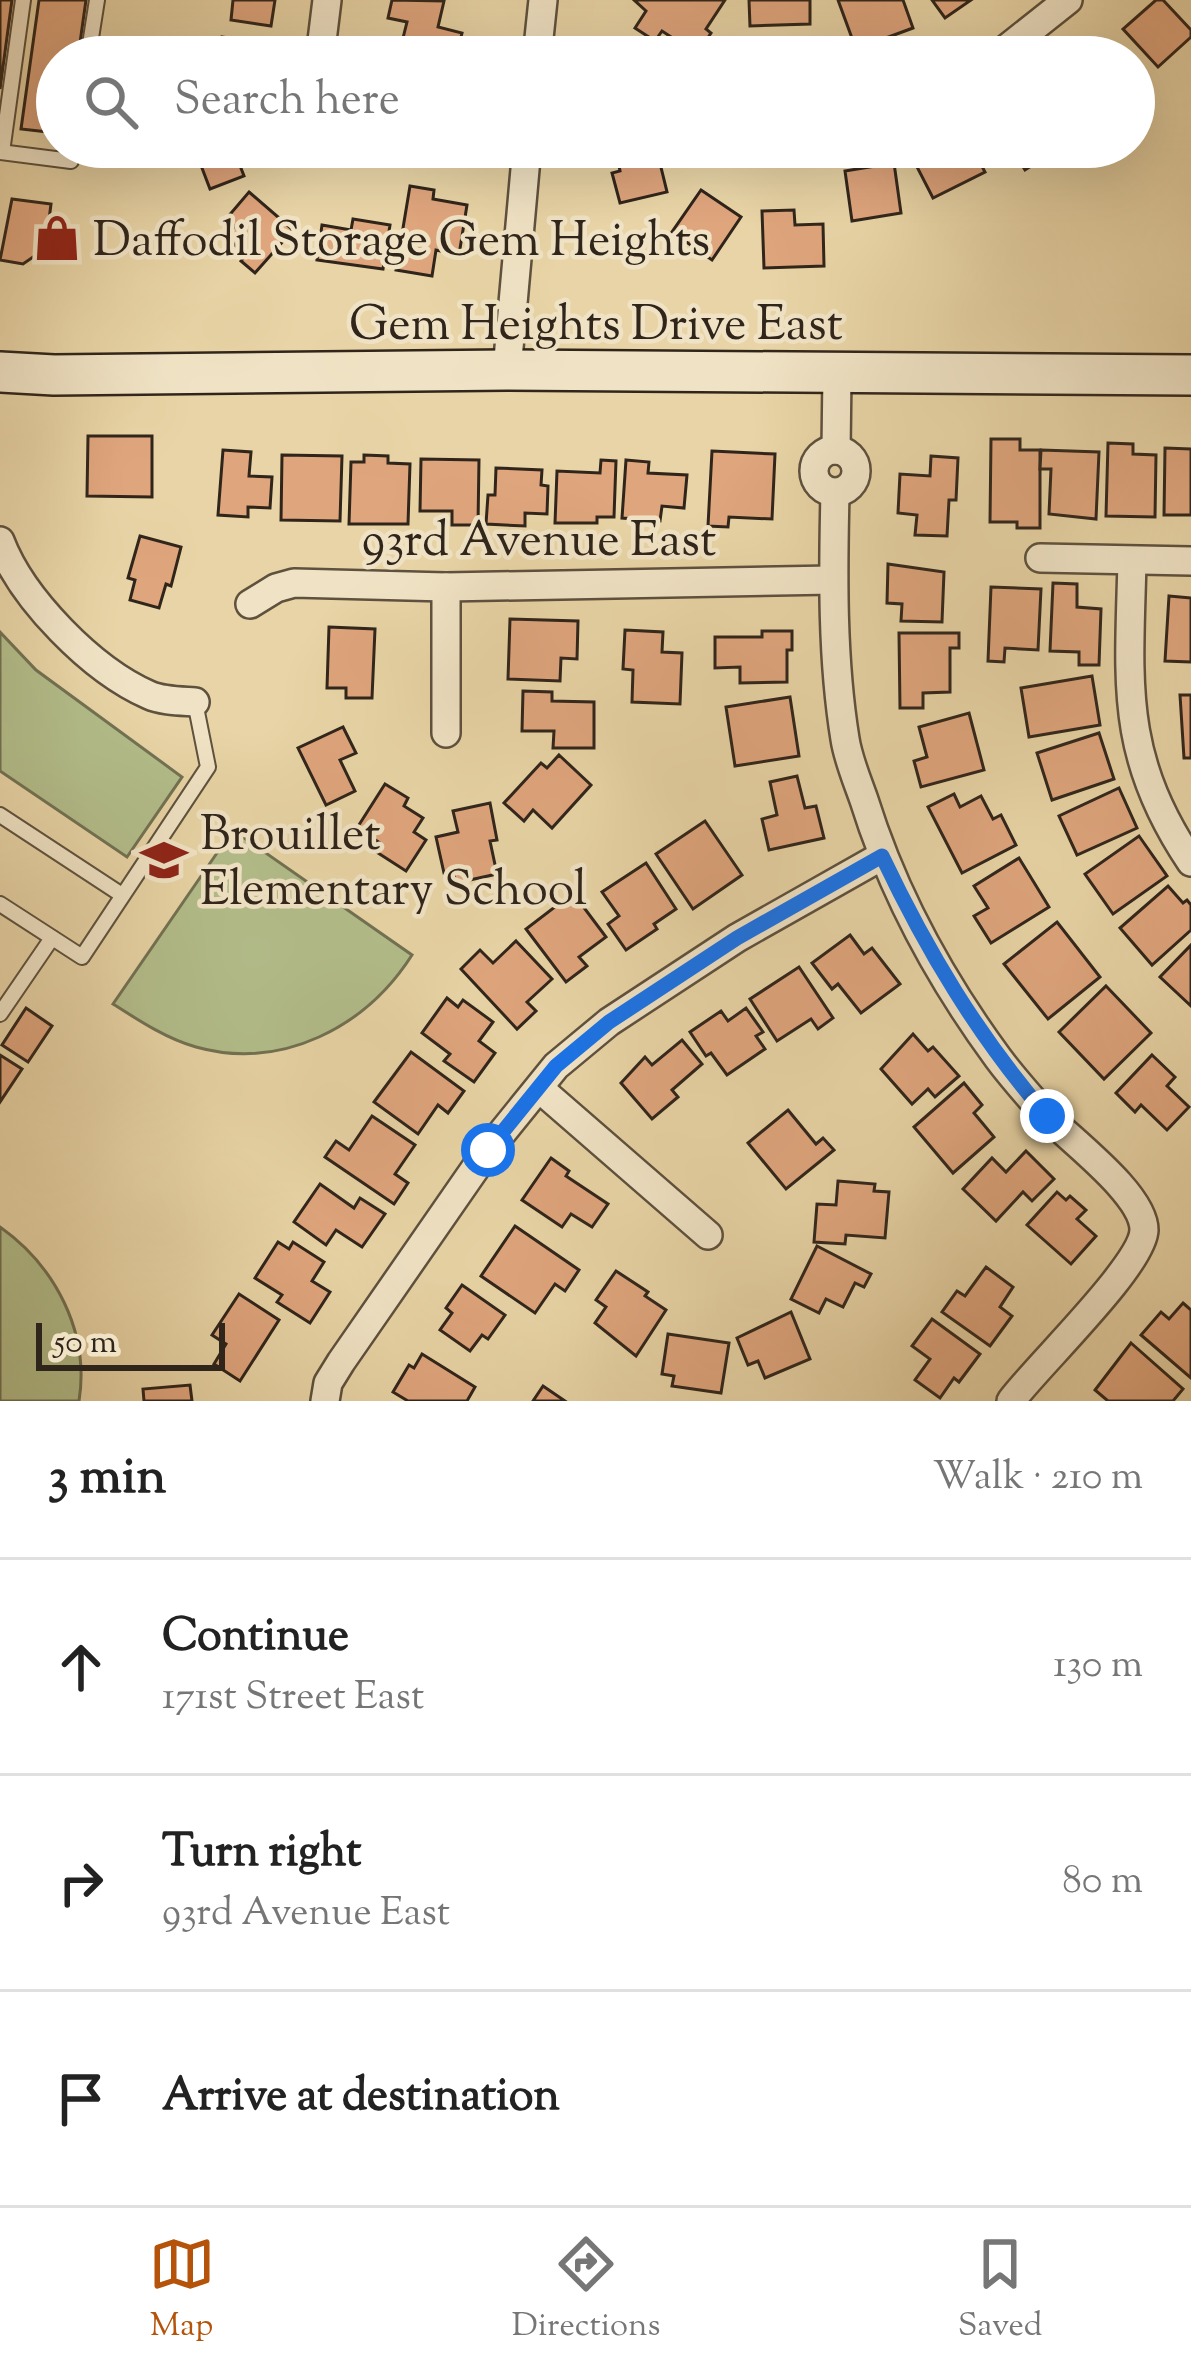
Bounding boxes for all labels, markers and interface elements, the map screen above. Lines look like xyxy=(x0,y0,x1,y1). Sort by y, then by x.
search box xyxy=(36,36,1155,168)
icon: search xyxy=(78,69,144,135)
text: Search here xyxy=(174,70,400,135)
place label: Daffodil Storage Gem Heights xyxy=(93,209,710,278)
shop icon: Daffodil Storage Gem Heights xyxy=(32,213,82,263)
street label: Gem Heights Drive East xyxy=(349,293,843,362)
street label: 93rd Avenue East xyxy=(362,509,716,578)
place label: Brouillet Elementary School xyxy=(200,803,587,927)
school or university icon: Brouillet Elementary School xyxy=(139,835,189,885)
route end xyxy=(1020,1089,1074,1143)
route start xyxy=(461,1123,515,1177)
scale bar xyxy=(36,1317,225,1370)
text: 50 m xyxy=(54,1320,117,1368)
text: 3 min xyxy=(48,1443,166,1516)
text: Walk · 210 m xyxy=(933,1451,1143,1507)
text: Continue xyxy=(162,1606,349,1671)
icon: ahead xyxy=(48,1634,114,1700)
text: 130 m xyxy=(1053,1639,1143,1695)
text: 171st Street East xyxy=(162,1671,424,1727)
text: Turn right xyxy=(162,1822,361,1887)
icon: right xyxy=(48,1850,114,1916)
text: 80 m xyxy=(1062,1855,1143,1911)
text: 93rd Avenue East xyxy=(162,1887,450,1943)
icon: arrive xyxy=(48,2066,114,2132)
text: Arrive at destination xyxy=(162,2066,560,2131)
tab: Map xyxy=(149,2231,215,2351)
tab: Directions xyxy=(512,2231,661,2351)
tab: Saved xyxy=(958,2231,1042,2351)

